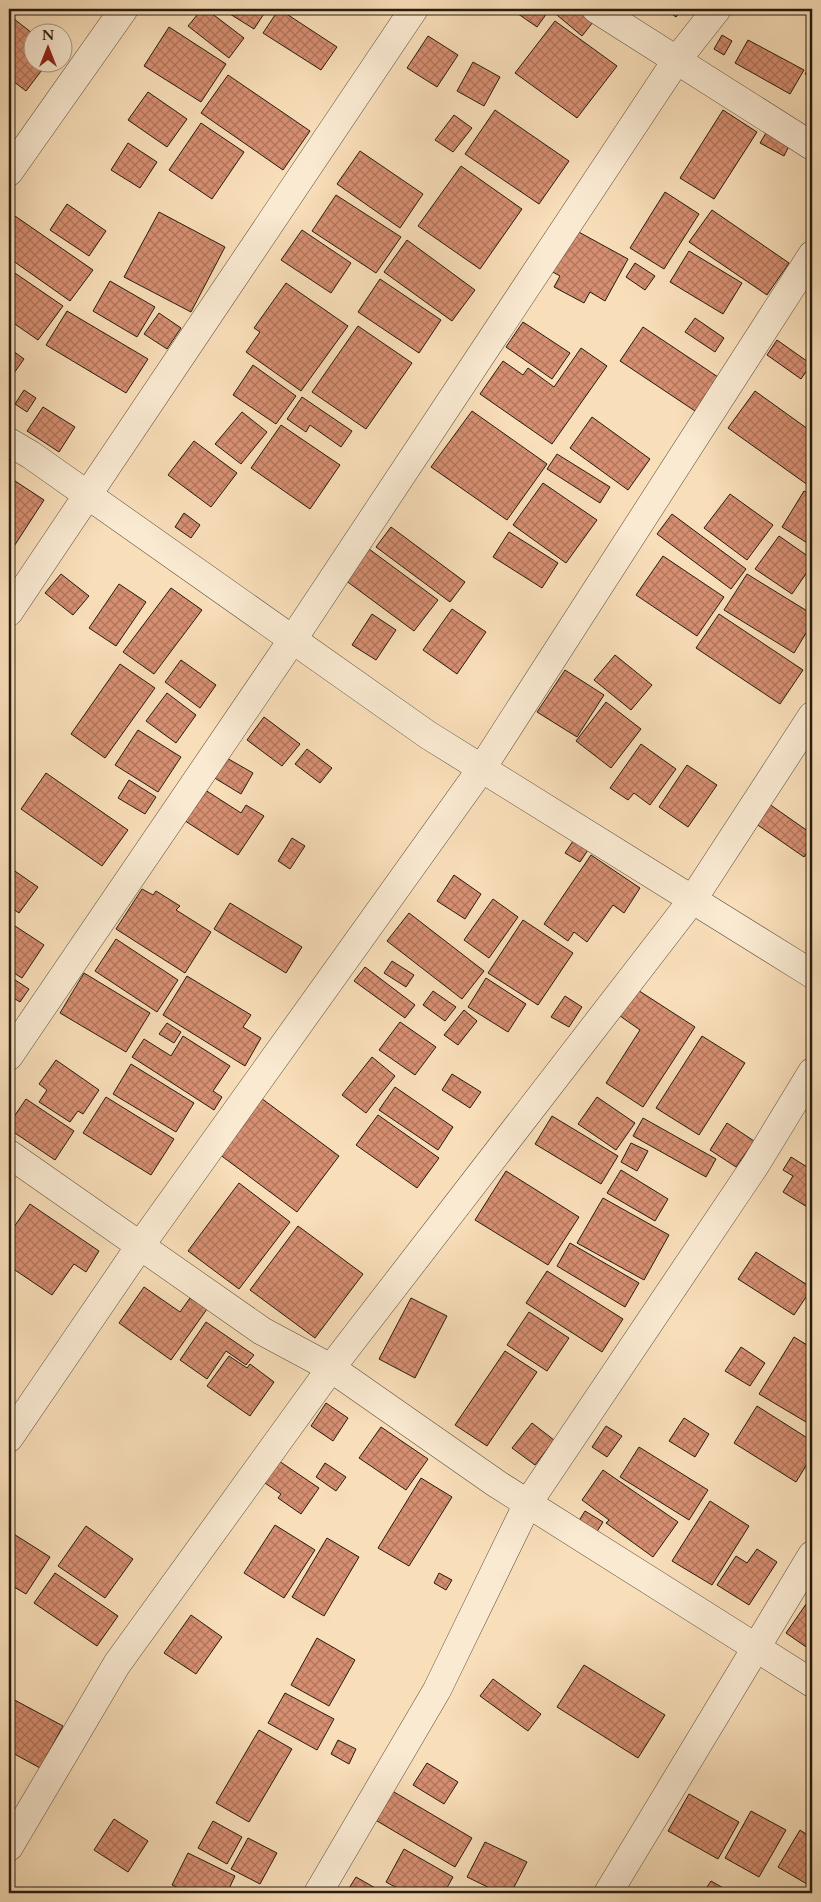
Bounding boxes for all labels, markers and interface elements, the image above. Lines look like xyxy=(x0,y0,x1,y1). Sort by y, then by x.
north arrow xyxy=(22,22,72,72)
text: N xyxy=(42,26,54,45)

